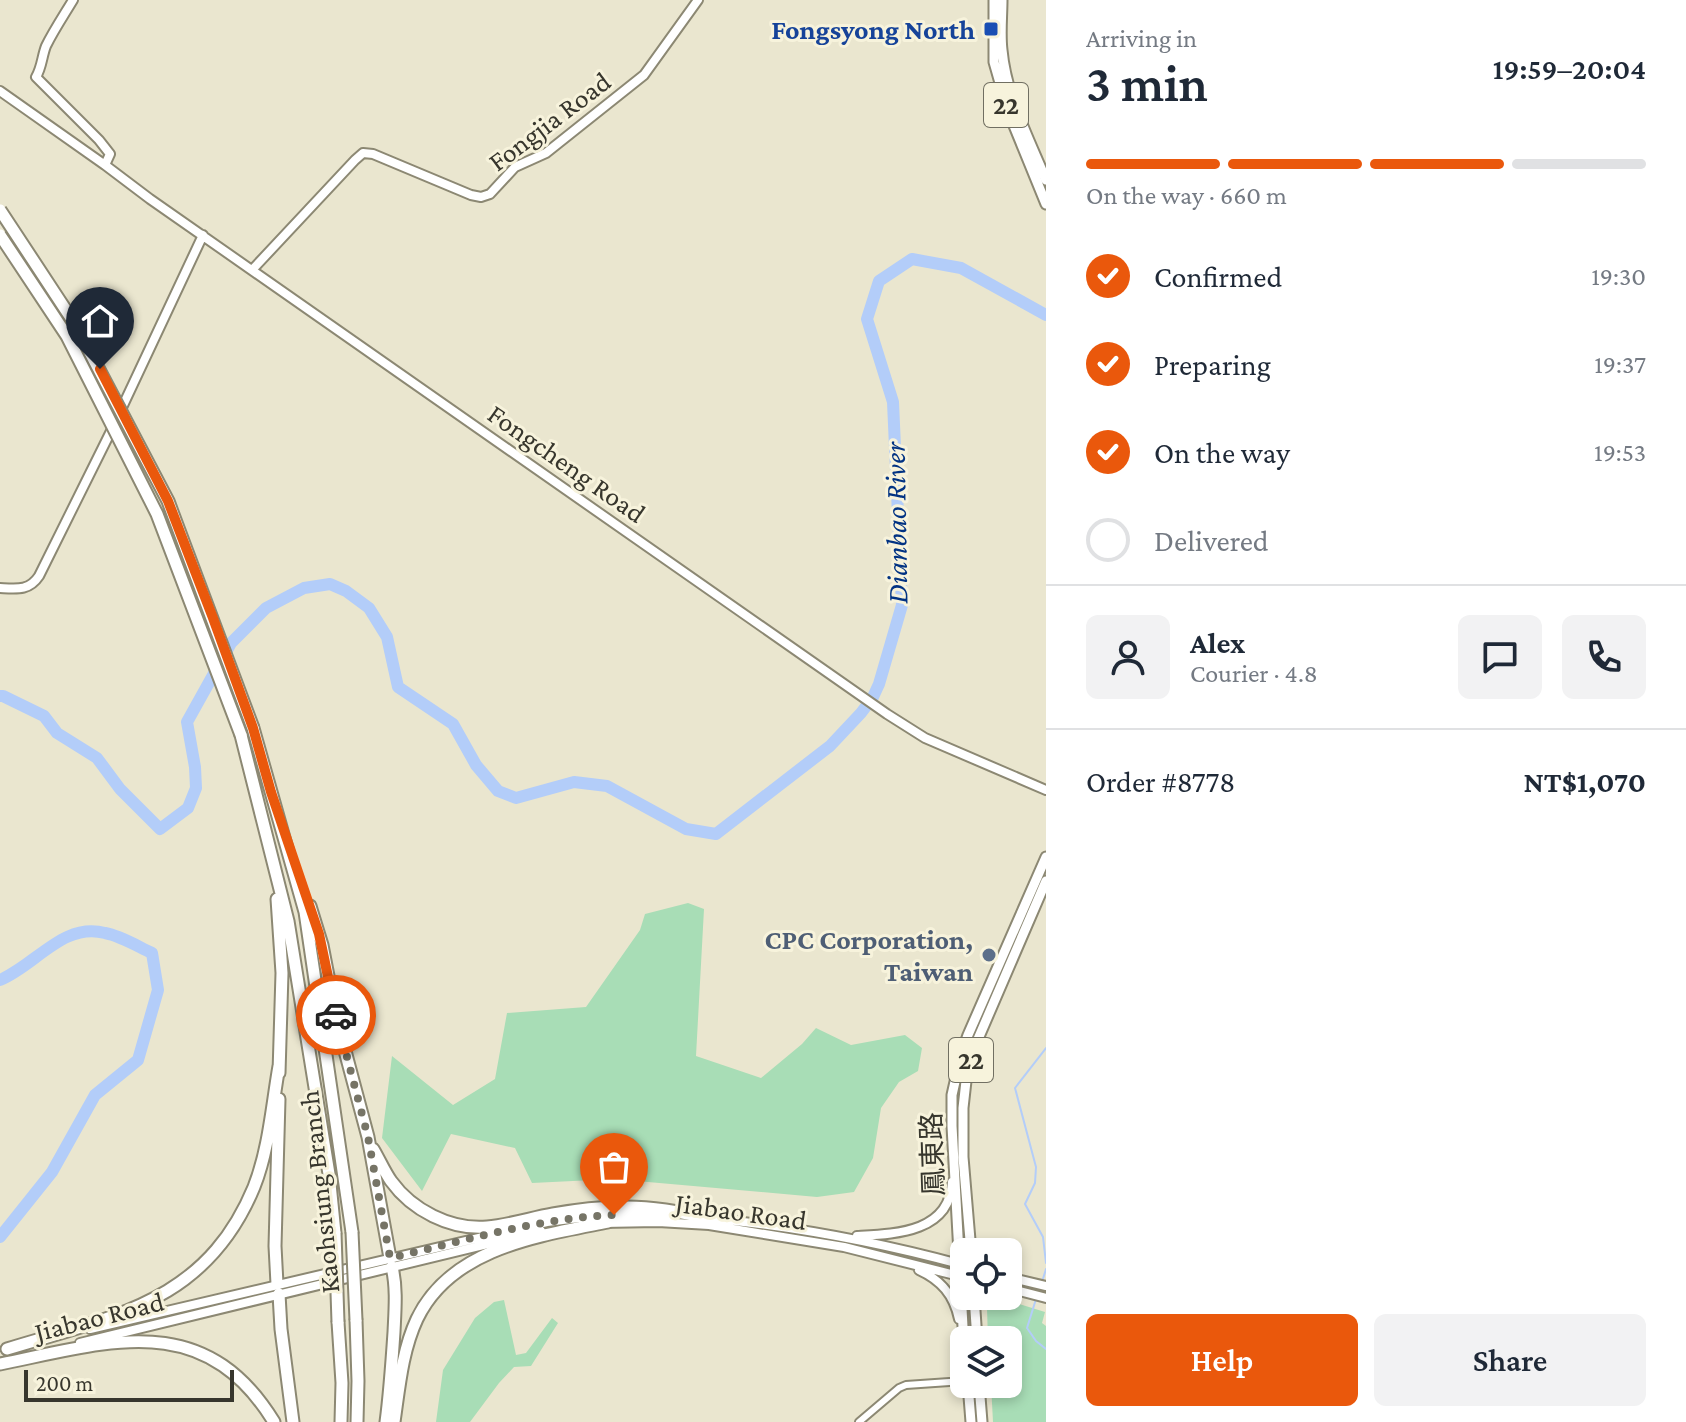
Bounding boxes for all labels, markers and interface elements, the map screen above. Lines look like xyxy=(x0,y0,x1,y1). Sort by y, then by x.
place label: Fongsyong North xyxy=(771,14,975,45)
marker: Fongsyong North xyxy=(982,20,1000,38)
text: Arriving in xyxy=(1086,24,1197,53)
text: 19:59–20:04 xyxy=(1493,52,1646,85)
text: 3 min xyxy=(1086,54,1208,112)
street label: Fongjia Road xyxy=(482,65,617,177)
road number: 22 xyxy=(984,83,1028,127)
text: On the way · 660 m xyxy=(1086,181,1287,210)
icon: check xyxy=(1086,254,1130,298)
text: Confirmed xyxy=(1154,260,1282,293)
text: 19:30 xyxy=(1591,262,1646,291)
pin xyxy=(66,287,134,369)
icon: home xyxy=(78,299,122,343)
icon: check xyxy=(1086,342,1130,386)
text: Preparing xyxy=(1154,348,1271,381)
text: 19:37 xyxy=(1594,350,1646,379)
street label: Fongcheng Road xyxy=(482,398,652,529)
icon: check xyxy=(1086,430,1130,474)
text: On the way xyxy=(1154,436,1290,469)
text: 19:53 xyxy=(1594,438,1646,467)
water label: Dianbao River xyxy=(878,440,913,604)
text: Delivered xyxy=(1154,524,1269,557)
button: person xyxy=(1086,615,1170,699)
button: chat xyxy=(1458,615,1542,699)
button: phone xyxy=(1562,615,1646,699)
text: Alex xyxy=(1190,626,1245,659)
text: Courier · 4.8 xyxy=(1190,659,1318,688)
text: Order #8778 xyxy=(1086,765,1235,798)
text: NT$1,070 xyxy=(1523,765,1646,798)
place label: CPC Corporation, Taiwan xyxy=(764,924,973,987)
marker: CPC Corporation, Taiwan xyxy=(980,946,998,964)
courier xyxy=(296,975,376,1055)
icon: car xyxy=(314,993,358,1037)
road number: 22 xyxy=(949,1038,993,1082)
street label: Kaohsiung Branch xyxy=(293,1089,346,1295)
street label: 鳳東路 xyxy=(916,1111,949,1197)
pin xyxy=(580,1133,648,1215)
icon: bag xyxy=(592,1145,636,1189)
street label: Jiabao Road xyxy=(670,1187,809,1236)
map controls xyxy=(950,1238,1022,1398)
button: locate xyxy=(950,1238,1022,1310)
street label: Jiabao Road xyxy=(28,1285,167,1348)
button: Help xyxy=(1086,1314,1358,1406)
button: Share xyxy=(1374,1314,1646,1406)
button: layers xyxy=(950,1326,1022,1398)
scale bar xyxy=(24,1366,234,1402)
text: 200 m xyxy=(36,1371,93,1396)

